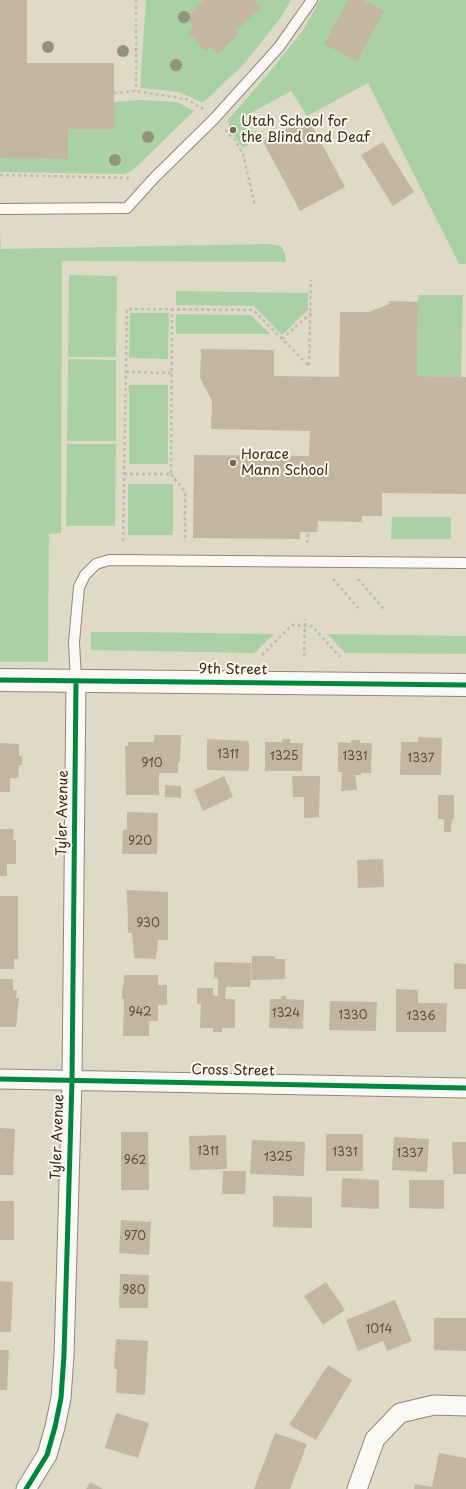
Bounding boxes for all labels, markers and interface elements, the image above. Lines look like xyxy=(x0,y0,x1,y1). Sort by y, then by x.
place label: Utah School for the Blind and Deaf xyxy=(241,114,370,146)
marker: Utah School for the Blind and Deaf xyxy=(228,125,238,135)
place label: Horace Mann School xyxy=(241,447,328,480)
marker: Horace Mann School xyxy=(228,458,238,468)
street label: 9th Street xyxy=(199,661,267,679)
house number: 1311 xyxy=(217,748,239,762)
house number: 1325 xyxy=(270,750,298,764)
house number: 1331 xyxy=(343,750,367,764)
house number: 1337 xyxy=(408,752,434,766)
house number: 910 xyxy=(141,757,163,771)
street label: Tyler Avenue xyxy=(54,770,72,856)
house number: 920 xyxy=(128,835,152,849)
house number: 930 xyxy=(136,917,160,931)
house number: 942 xyxy=(129,1006,151,1020)
house number: 1324 xyxy=(272,1007,300,1021)
house number: 1330 xyxy=(338,1009,368,1023)
house number: 1336 xyxy=(406,1010,436,1024)
street label: Cross Street xyxy=(191,1062,275,1080)
street label: Tyler Avenue xyxy=(48,1094,68,1180)
house number: 1311 xyxy=(197,1145,219,1159)
house number: 1331 xyxy=(333,1146,357,1160)
house number: 1337 xyxy=(397,1147,423,1161)
house number: 1325 xyxy=(264,1151,292,1165)
house number: 962 xyxy=(124,1154,146,1168)
house number: 970 xyxy=(124,1230,146,1244)
house number: 980 xyxy=(122,1284,146,1298)
house number: 1014 xyxy=(366,1323,392,1337)

